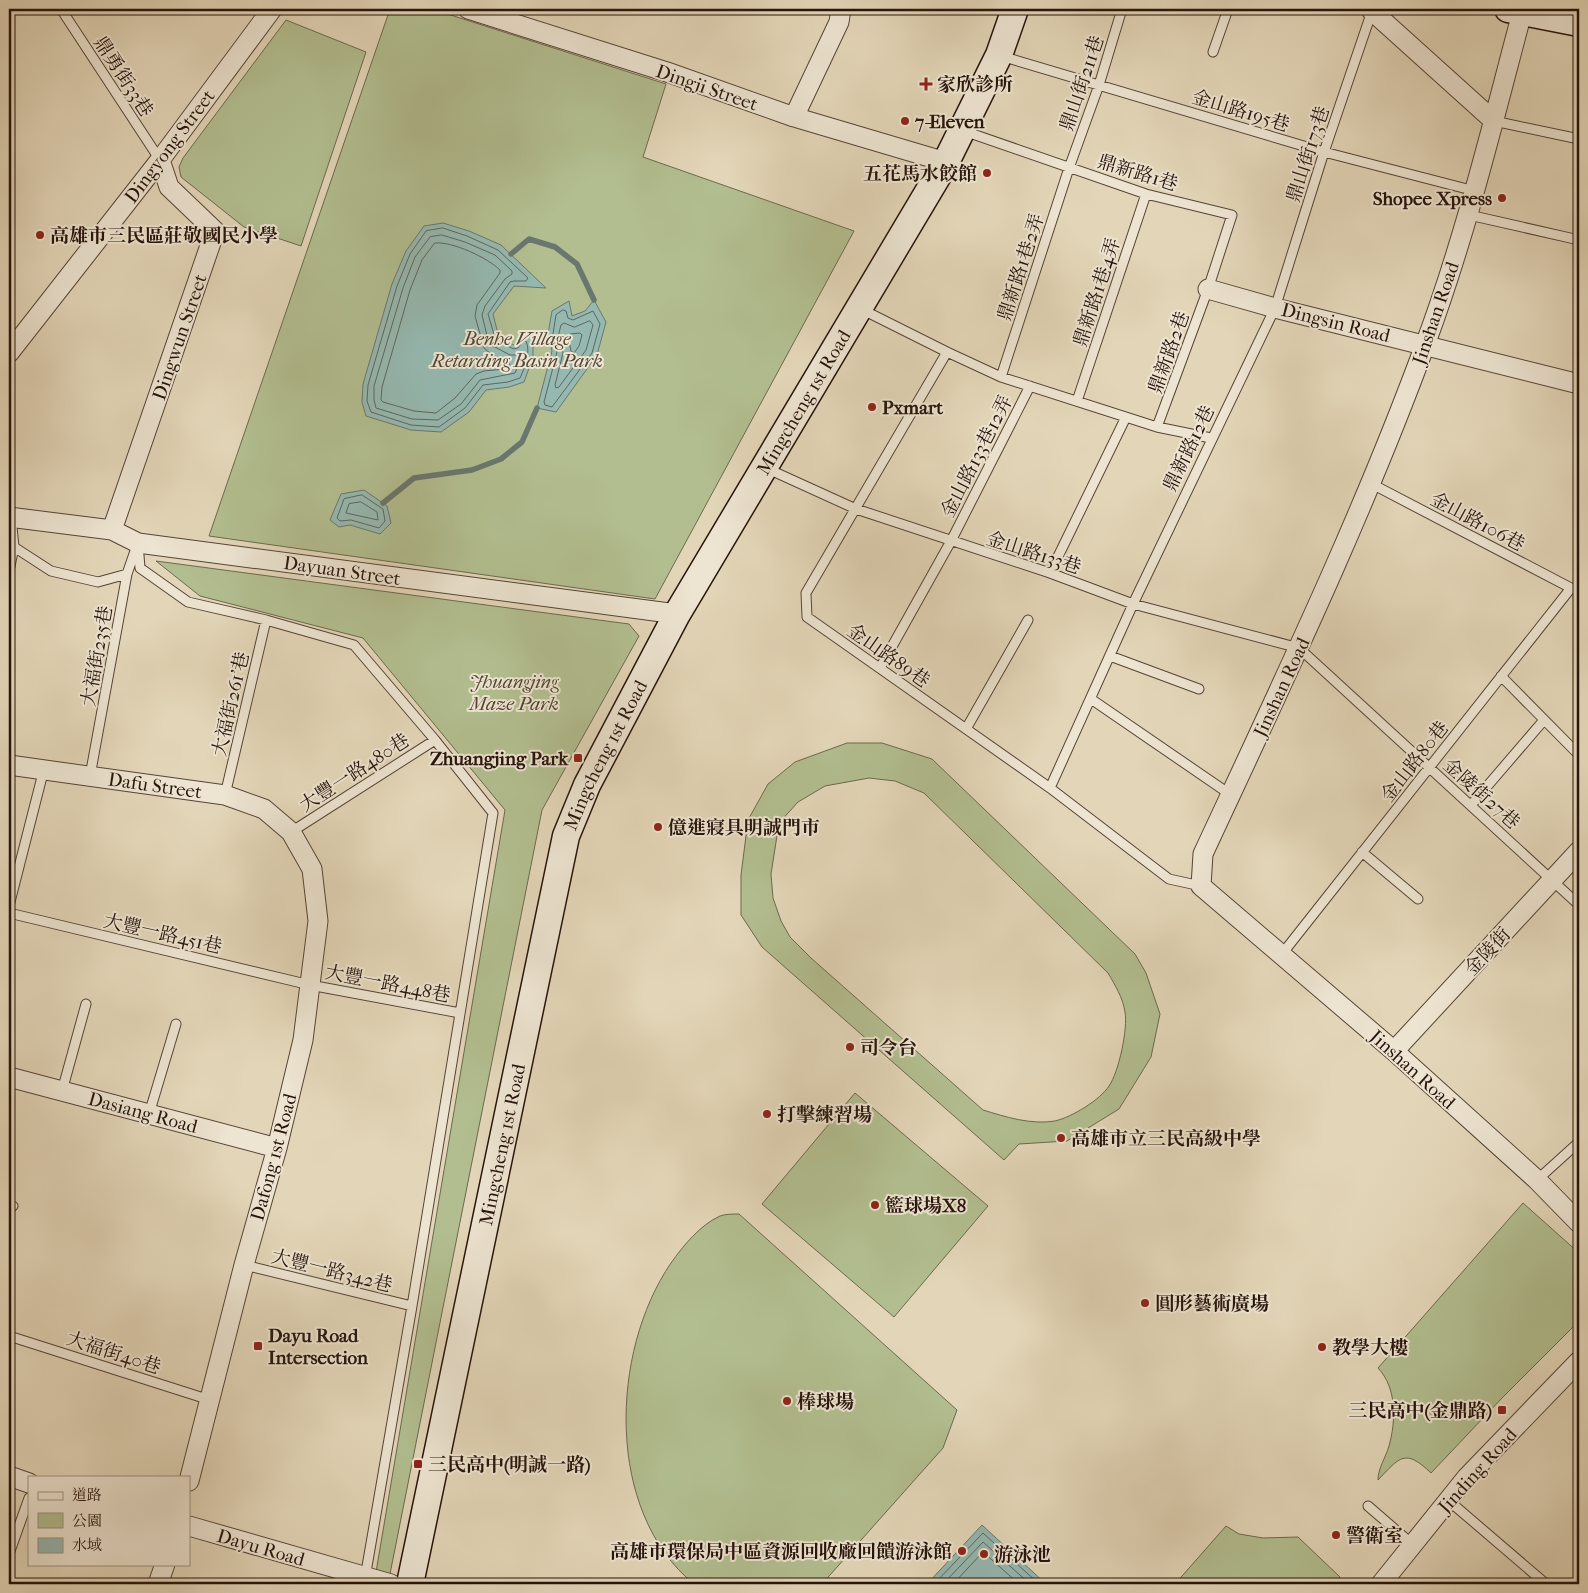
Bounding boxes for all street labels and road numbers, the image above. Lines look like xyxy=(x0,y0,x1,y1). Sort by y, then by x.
street label: 鼎勇街33巷 xyxy=(89,32,157,121)
street label: 鼎山街211巷 xyxy=(1055,33,1109,134)
street label: Dingji Street xyxy=(653,60,761,116)
street label: Dingyong Street xyxy=(120,85,220,208)
street label: 金山路195巷 xyxy=(1189,86,1292,136)
street label: 鼎山街173巷 xyxy=(1282,103,1334,205)
street label: 鼎新路1巷 xyxy=(1095,150,1181,196)
street label: 鼎新路1巷2弄 xyxy=(993,211,1049,324)
street label: 鼎新路1巷4弄 xyxy=(1069,235,1125,349)
street label: Jinshan Road xyxy=(1407,258,1464,370)
street label: Dingwun Street xyxy=(148,271,212,403)
street label: Dingsin Road xyxy=(1279,299,1393,347)
street label: 鼎新路2巷 xyxy=(1144,308,1194,396)
street label: Mingcheng 1st Road xyxy=(752,326,856,479)
street label: 金山路133巷12弄 xyxy=(937,392,1017,521)
street label: 鼎新路12巷 xyxy=(1159,402,1219,495)
street label: 金山路106巷 xyxy=(1427,488,1528,556)
street label: 金山路133巷 xyxy=(984,527,1084,579)
street label: Dayuan Street xyxy=(282,552,402,590)
street label: 大福街235巷 xyxy=(77,604,117,708)
street label: 金山路89巷 xyxy=(843,619,934,692)
street label: Jinshan Road xyxy=(1248,634,1315,743)
street label: 大福街261'巷 xyxy=(208,650,254,759)
street label: Mingcheng 1st Road xyxy=(560,676,652,834)
street label: 金山路80巷 xyxy=(1377,717,1453,806)
street label: 大豐一路480巷 xyxy=(296,729,413,816)
street label: 金陵街27巷 xyxy=(1439,754,1524,834)
street label: Dafu Street xyxy=(106,769,203,804)
street label: 大豐一路451巷 xyxy=(101,910,224,958)
street label: 金陵街 xyxy=(1460,923,1515,980)
street label: 大豐一路448巷 xyxy=(323,961,452,1007)
street label: Jinshan Road xyxy=(1364,1024,1460,1114)
street label: Mingcheng 1st Road xyxy=(475,1061,530,1228)
street label: Dasiang Road xyxy=(86,1088,200,1138)
street label: Dafong 1st Road xyxy=(246,1091,302,1223)
street label: 大豐一路342巷 xyxy=(269,1245,394,1297)
street label: 大福街40巷 xyxy=(64,1327,164,1379)
street label: Jinding Road xyxy=(1432,1423,1522,1519)
street label: Dayu Road xyxy=(214,1525,308,1571)

